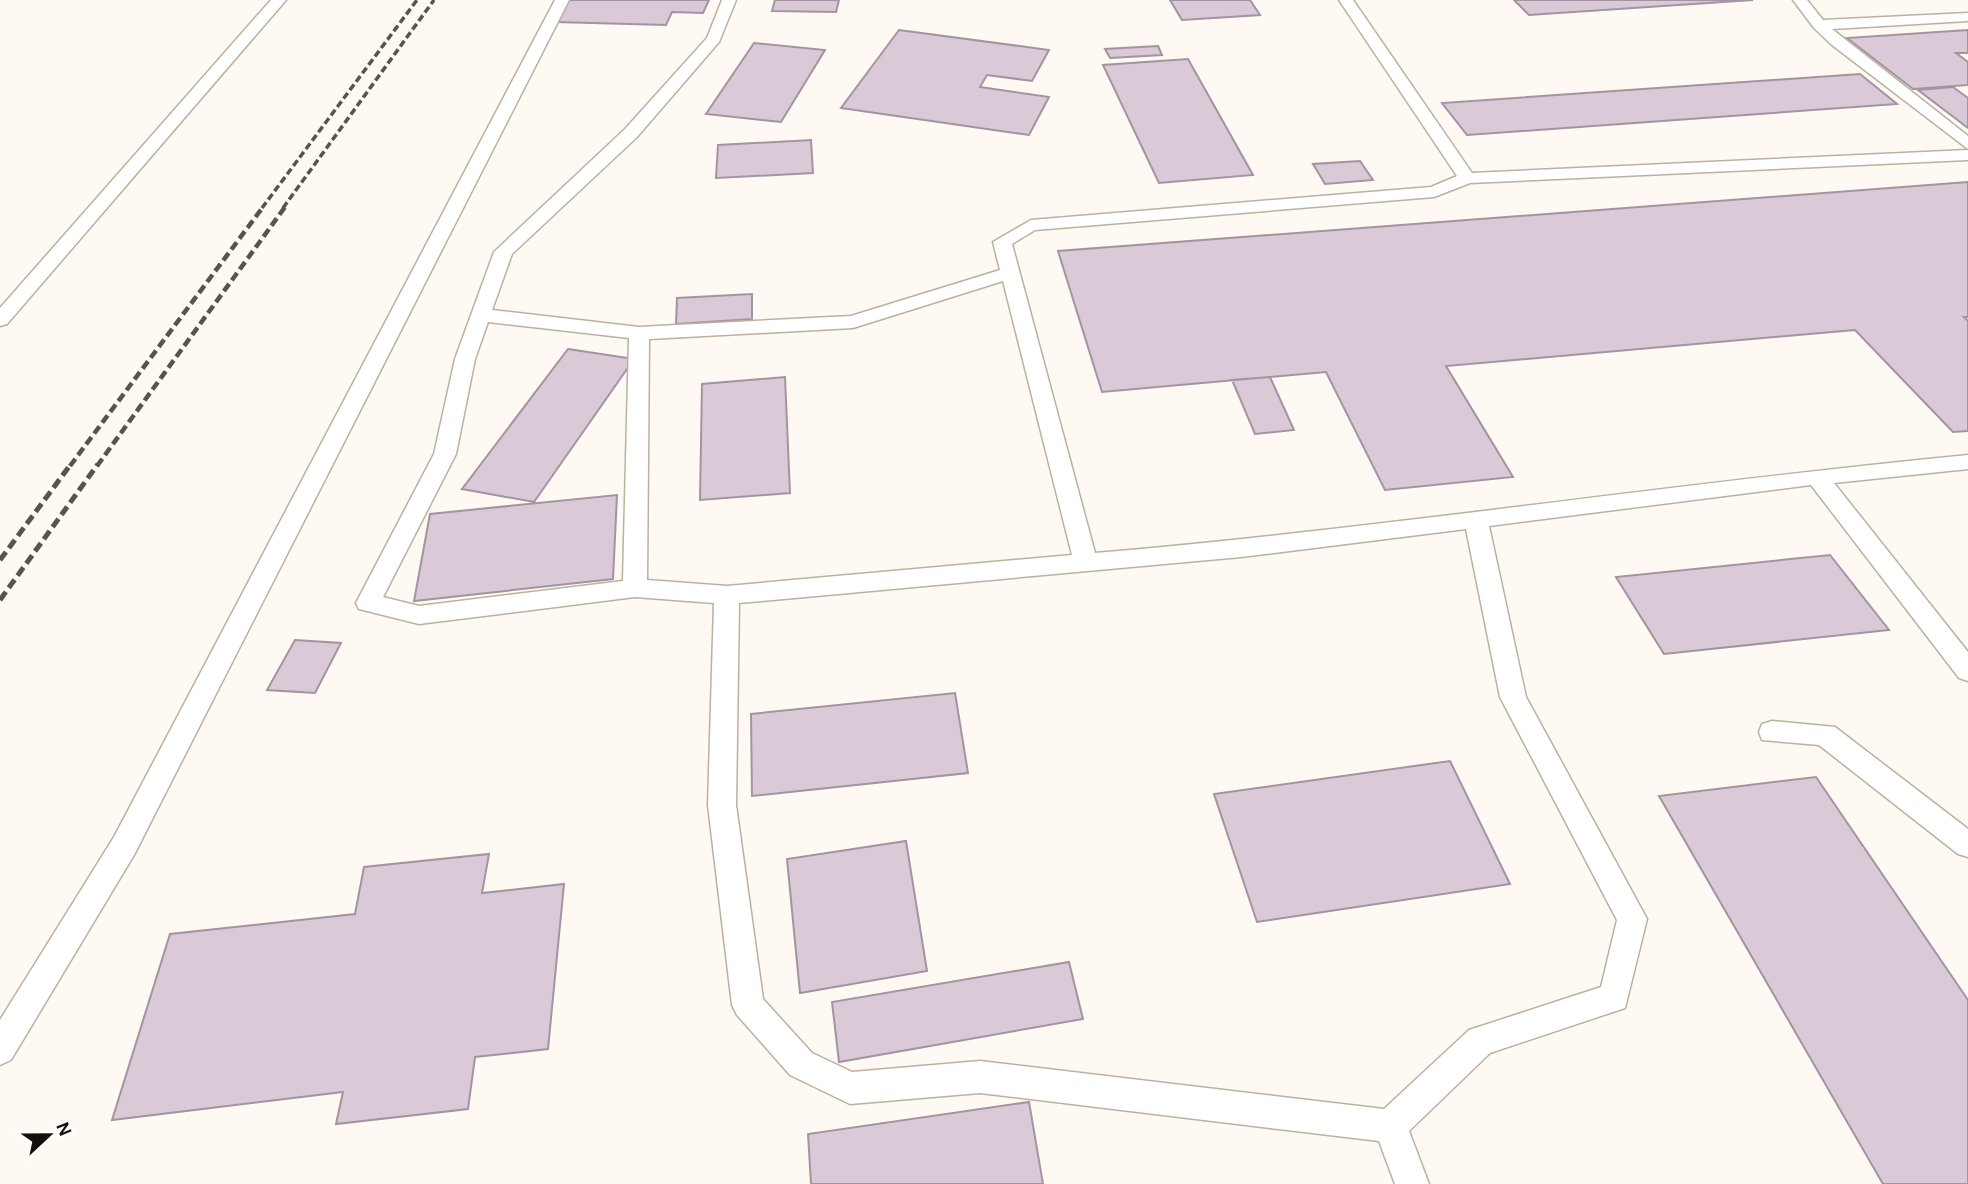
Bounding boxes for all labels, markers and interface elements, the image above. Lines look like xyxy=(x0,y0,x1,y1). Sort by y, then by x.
north arrow xyxy=(14,1100,84,1170)
text: N xyxy=(51,1119,77,1139)

